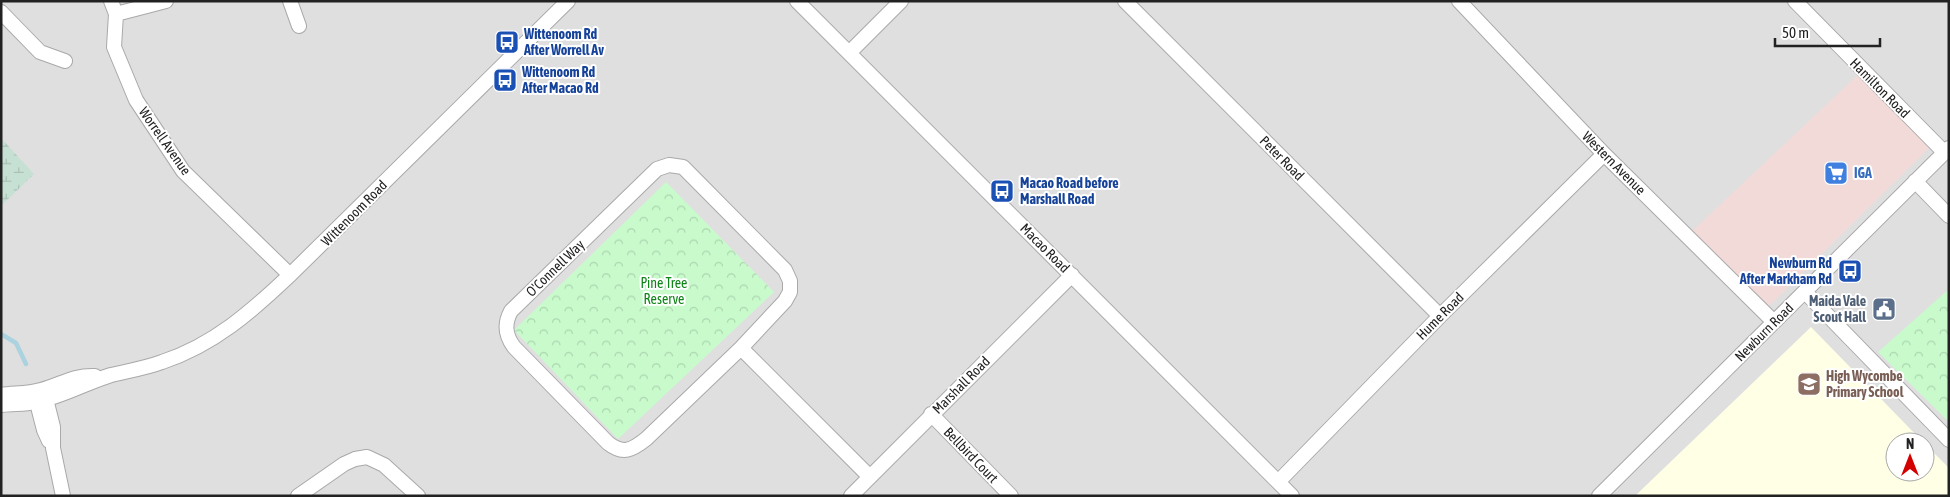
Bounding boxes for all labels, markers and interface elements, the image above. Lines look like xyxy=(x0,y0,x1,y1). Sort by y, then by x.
scale bar xyxy=(1775,15,1880,47)
text: 50 m xyxy=(1782,24,1809,41)
place label: Wittenoom Rd After Worrell Av xyxy=(523,26,604,58)
bus stop icon: Wittenoom Rd After Worrell Av xyxy=(494,29,520,55)
street label: Hamilton Road xyxy=(1847,55,1913,121)
place label: Wittenoom Rd After Macao Rd xyxy=(521,64,599,96)
bus stop icon: Wittenoom Rd After Macao Rd xyxy=(492,67,518,93)
street label: Worrell Avenue xyxy=(136,104,194,178)
street label: Western Avenue xyxy=(1579,128,1649,198)
street label: Peter Road xyxy=(1257,133,1307,183)
supermarket icon: IGA xyxy=(1823,160,1849,186)
place label: IGA xyxy=(1854,165,1872,181)
place label: Macao Road before Marshall Road xyxy=(1020,175,1119,207)
street label: Wittenoom Road xyxy=(318,177,390,249)
bus stop icon: Macao Road before Marshall Road xyxy=(989,178,1015,204)
street label: Macao Road xyxy=(1017,220,1073,276)
street label: O'Connell Way xyxy=(523,236,588,300)
place label: Newburn Rd After Markham Rd xyxy=(1739,255,1832,287)
bus stop icon: Newburn Rd After Markham Rd xyxy=(1837,258,1863,284)
park label: Pine Tree Reserve xyxy=(641,275,687,307)
street label: Hume Road xyxy=(1413,289,1467,343)
place label: Maida Vale Scout Hall xyxy=(1809,293,1866,325)
public building icon: Maida Vale Scout Hall xyxy=(1871,296,1897,322)
street label: Newburn Road xyxy=(1732,300,1796,364)
street label: Marshall Road xyxy=(929,353,993,417)
place label: High Wycombe Primary School xyxy=(1826,368,1904,400)
school or university icon: High Wycombe Primary School xyxy=(1796,371,1822,397)
street label: Bellbird Court xyxy=(941,424,1001,486)
north arrow xyxy=(1885,432,1935,482)
text: N xyxy=(1906,436,1914,452)

